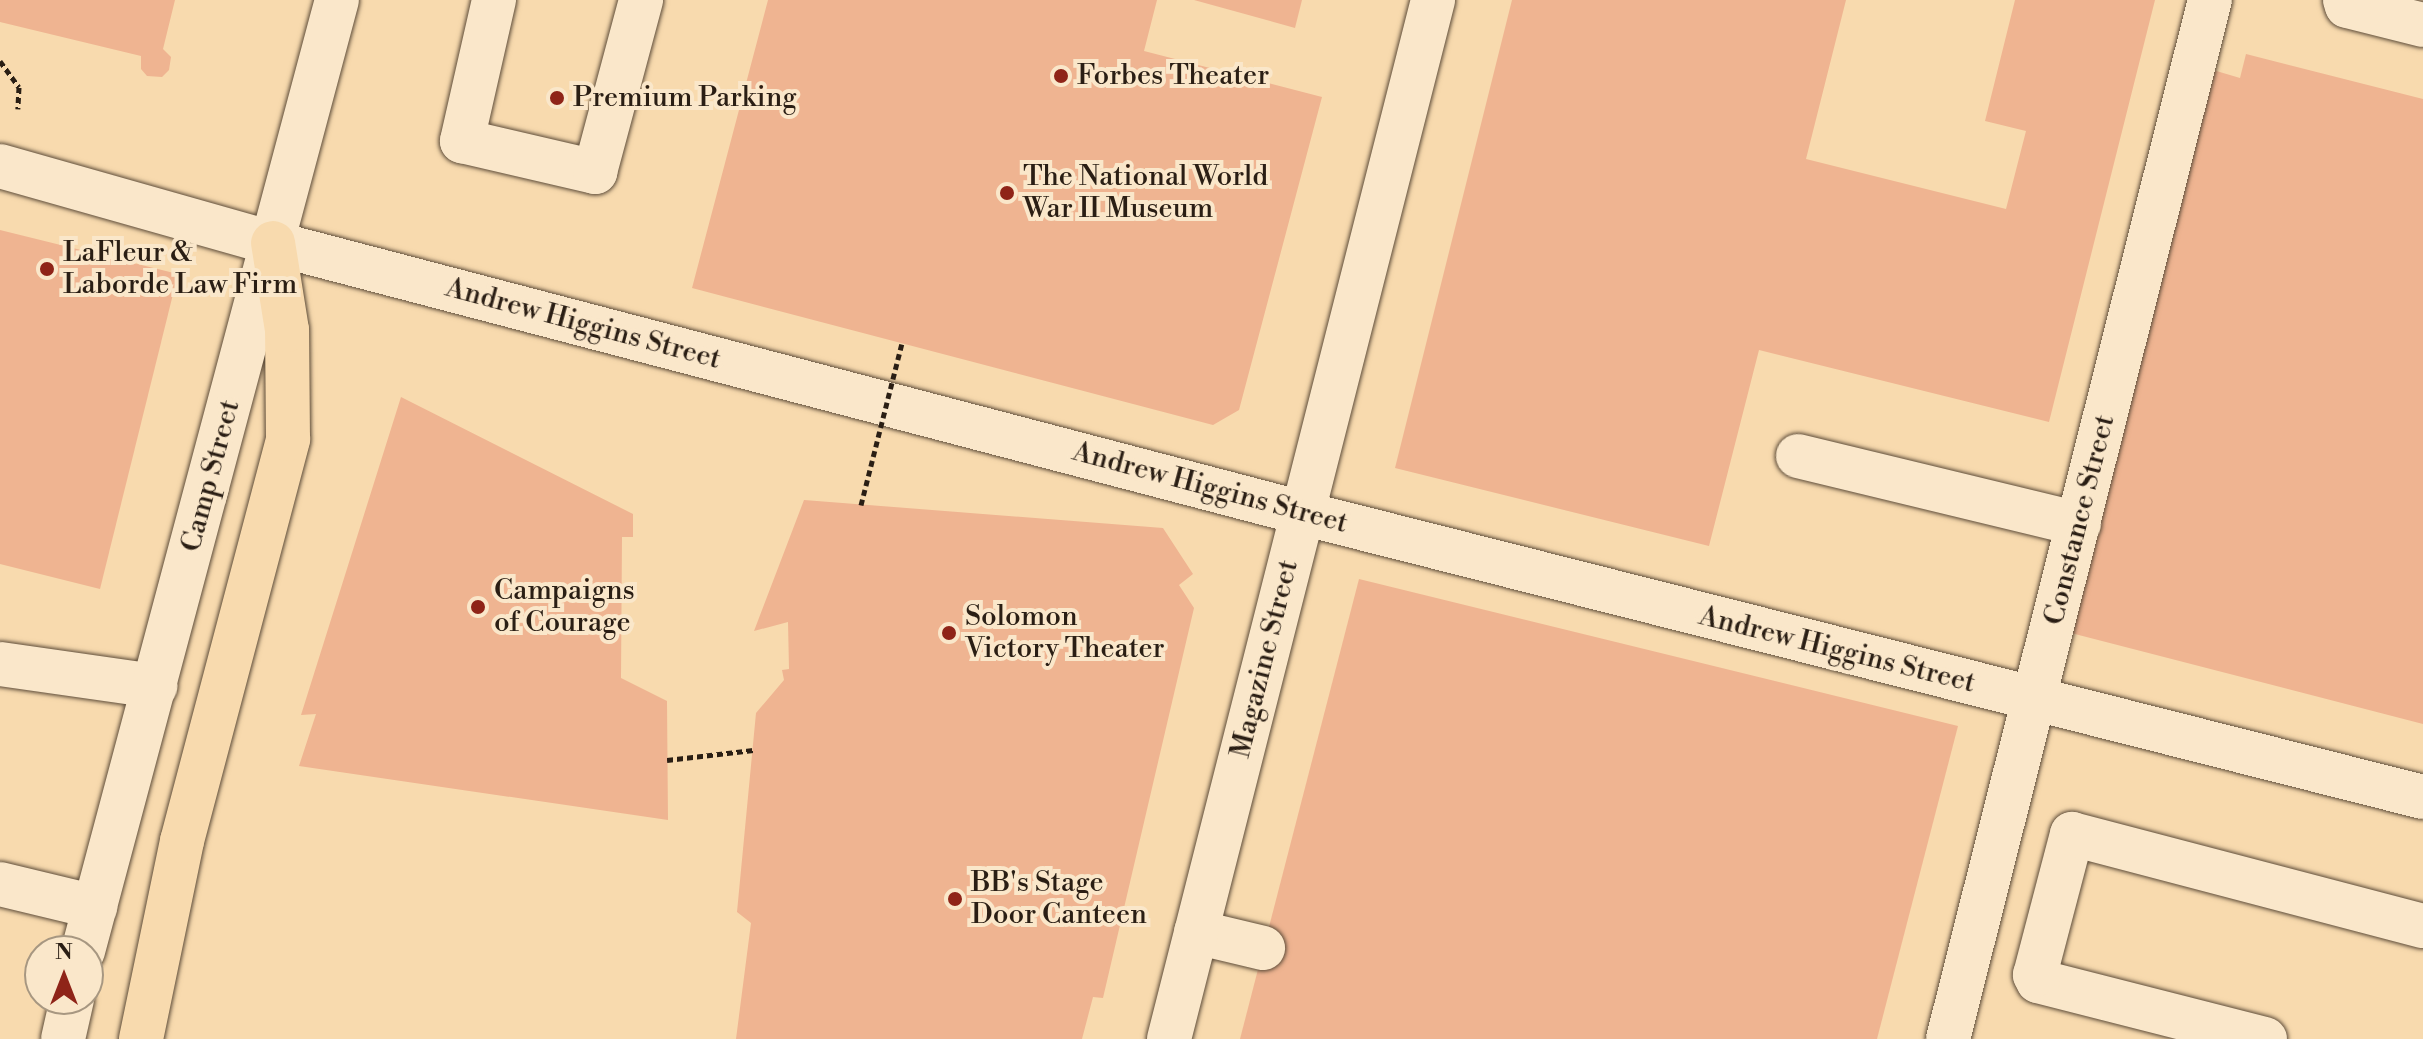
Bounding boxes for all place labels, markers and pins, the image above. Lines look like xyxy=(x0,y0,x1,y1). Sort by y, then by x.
place label: Forbes Theater xyxy=(1077,59,1269,93)
marker: Forbes Theater xyxy=(1052,67,1070,85)
place label: Premium Parking xyxy=(573,81,797,115)
marker: Premium Parking xyxy=(548,89,566,107)
place label: The National World War II Museum xyxy=(1023,160,1268,226)
marker: The National World War II Museum xyxy=(998,184,1016,202)
place label: LaFleur & Laborde Law Firm xyxy=(63,236,297,302)
marker: LaFleur & Laborde Law Firm xyxy=(38,260,56,278)
place label: Campaigns of Courage xyxy=(494,574,635,640)
marker: Campaigns of Courage xyxy=(469,598,487,616)
place label: Solomon Victory Theater xyxy=(965,600,1165,666)
marker: Solomon Victory Theater xyxy=(940,624,958,642)
place label: BB's Stage Door Canteen xyxy=(971,866,1147,932)
marker: BB's Stage Door Canteen xyxy=(946,890,964,908)

